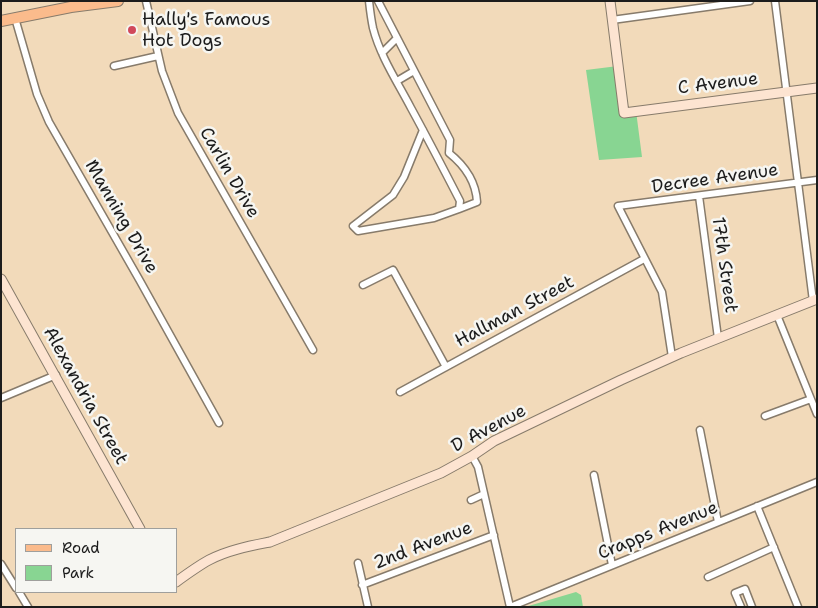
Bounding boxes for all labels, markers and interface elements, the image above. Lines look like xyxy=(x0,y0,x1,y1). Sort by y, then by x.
place label: Hally's Famous Hot Dogs xyxy=(142,9,270,52)
marker: Hally's Famous Hot Dogs xyxy=(126,24,138,36)
street label: C Avenue xyxy=(677,68,759,100)
street label: Carlin Drive xyxy=(194,124,264,222)
street label: Manning Drive xyxy=(80,156,162,278)
street label: Decree Avenue xyxy=(650,159,780,199)
street label: 17th Street xyxy=(707,216,741,314)
street label: Hallman Street xyxy=(452,272,578,352)
street label: Alexandria Street xyxy=(38,323,132,469)
street label: D Avenue xyxy=(448,400,530,458)
street label: Crapps Avenue xyxy=(595,497,721,565)
street label: 2nd Avenue xyxy=(371,517,475,575)
legend xyxy=(15,528,178,593)
text: Road xyxy=(62,538,100,558)
text: Park xyxy=(62,563,94,583)

